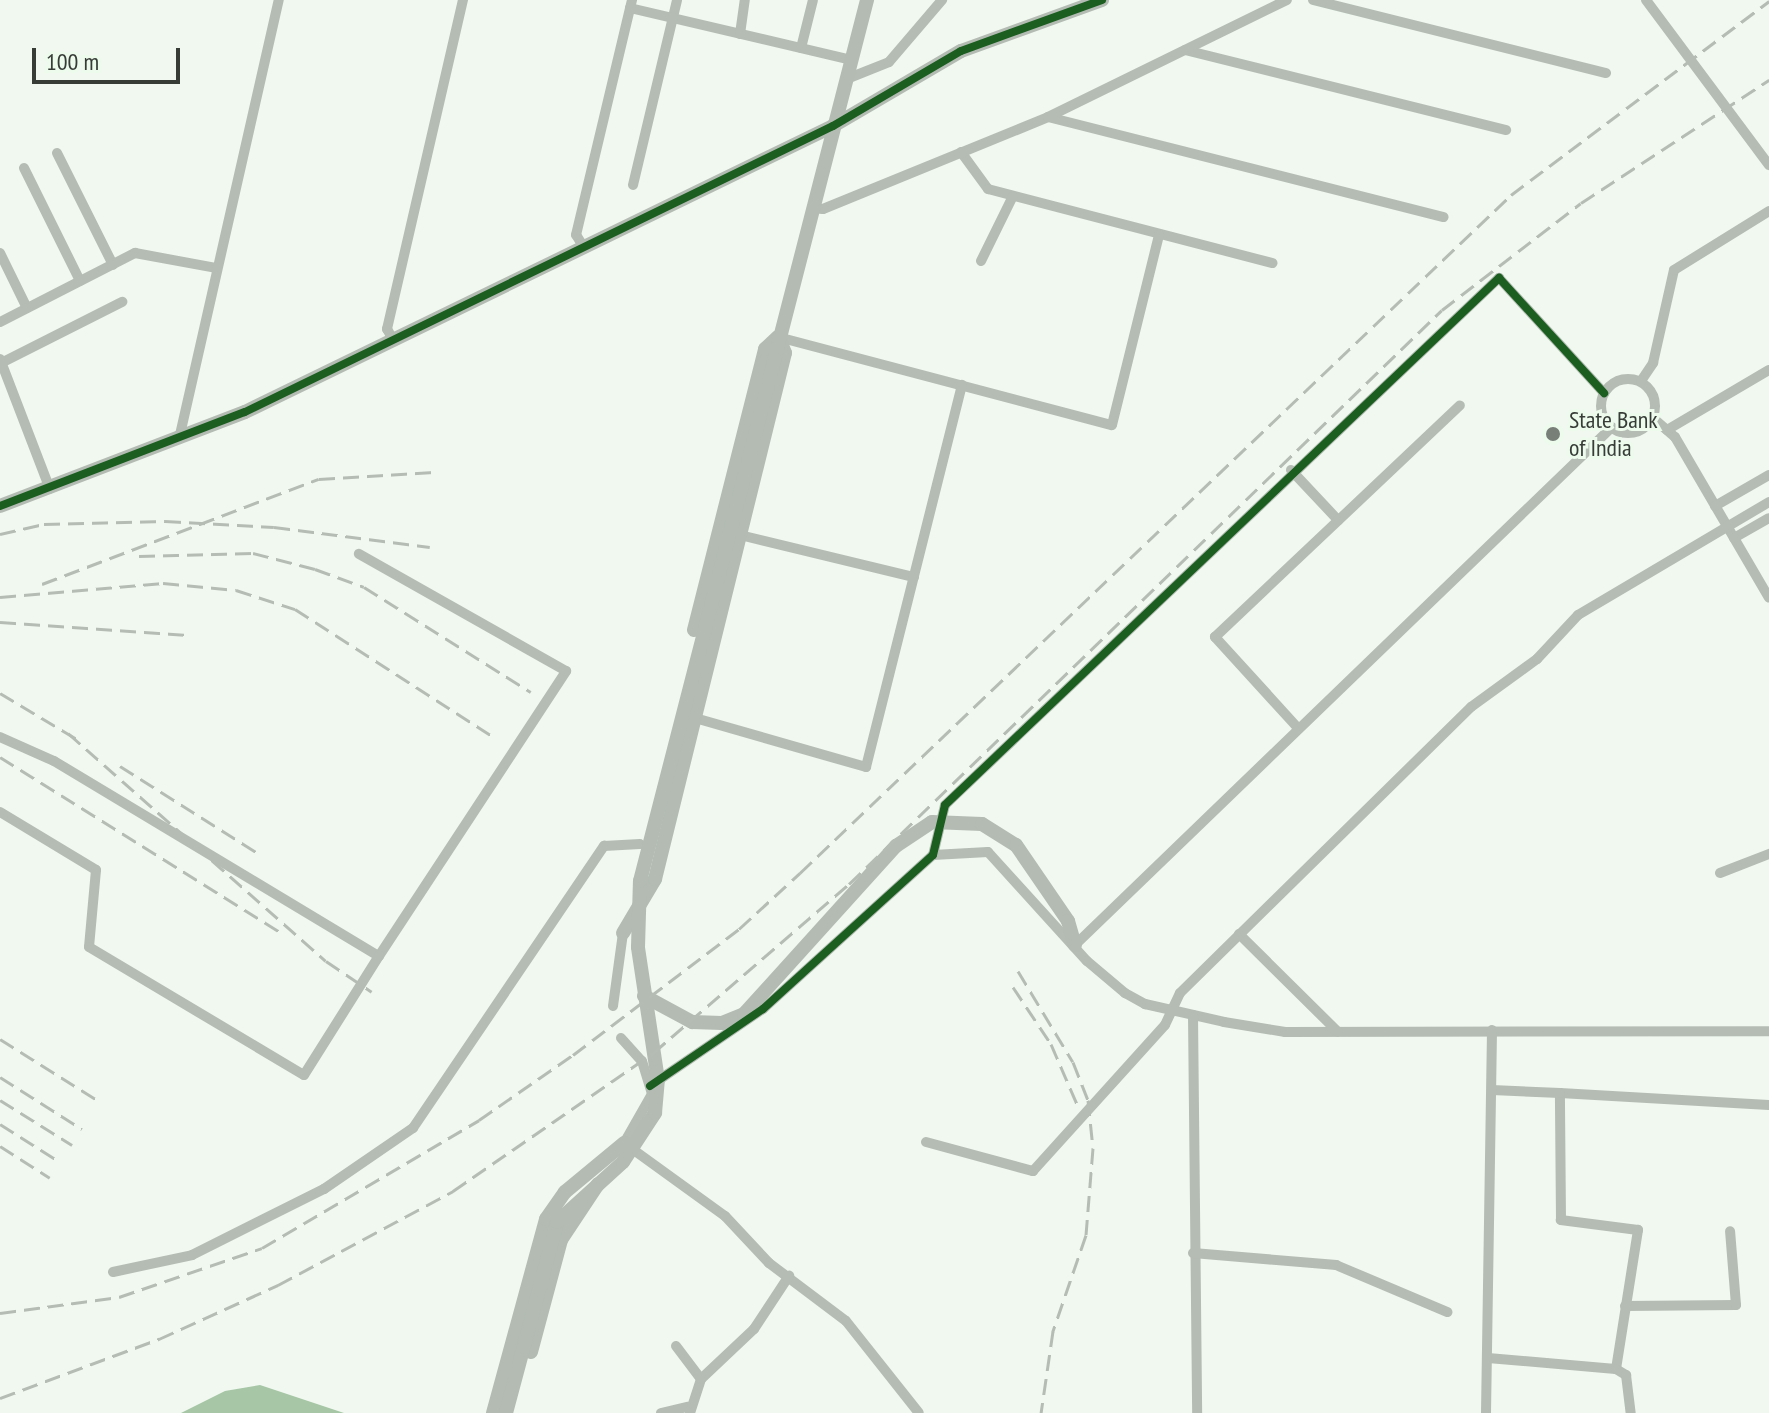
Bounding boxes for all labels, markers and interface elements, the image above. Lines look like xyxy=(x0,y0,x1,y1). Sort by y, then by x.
scale bar xyxy=(36,32,184,82)
text: 100 m xyxy=(46,46,99,77)
place label: State Bank of India xyxy=(1569,406,1658,462)
marker: State Bank of India xyxy=(1544,425,1562,443)

